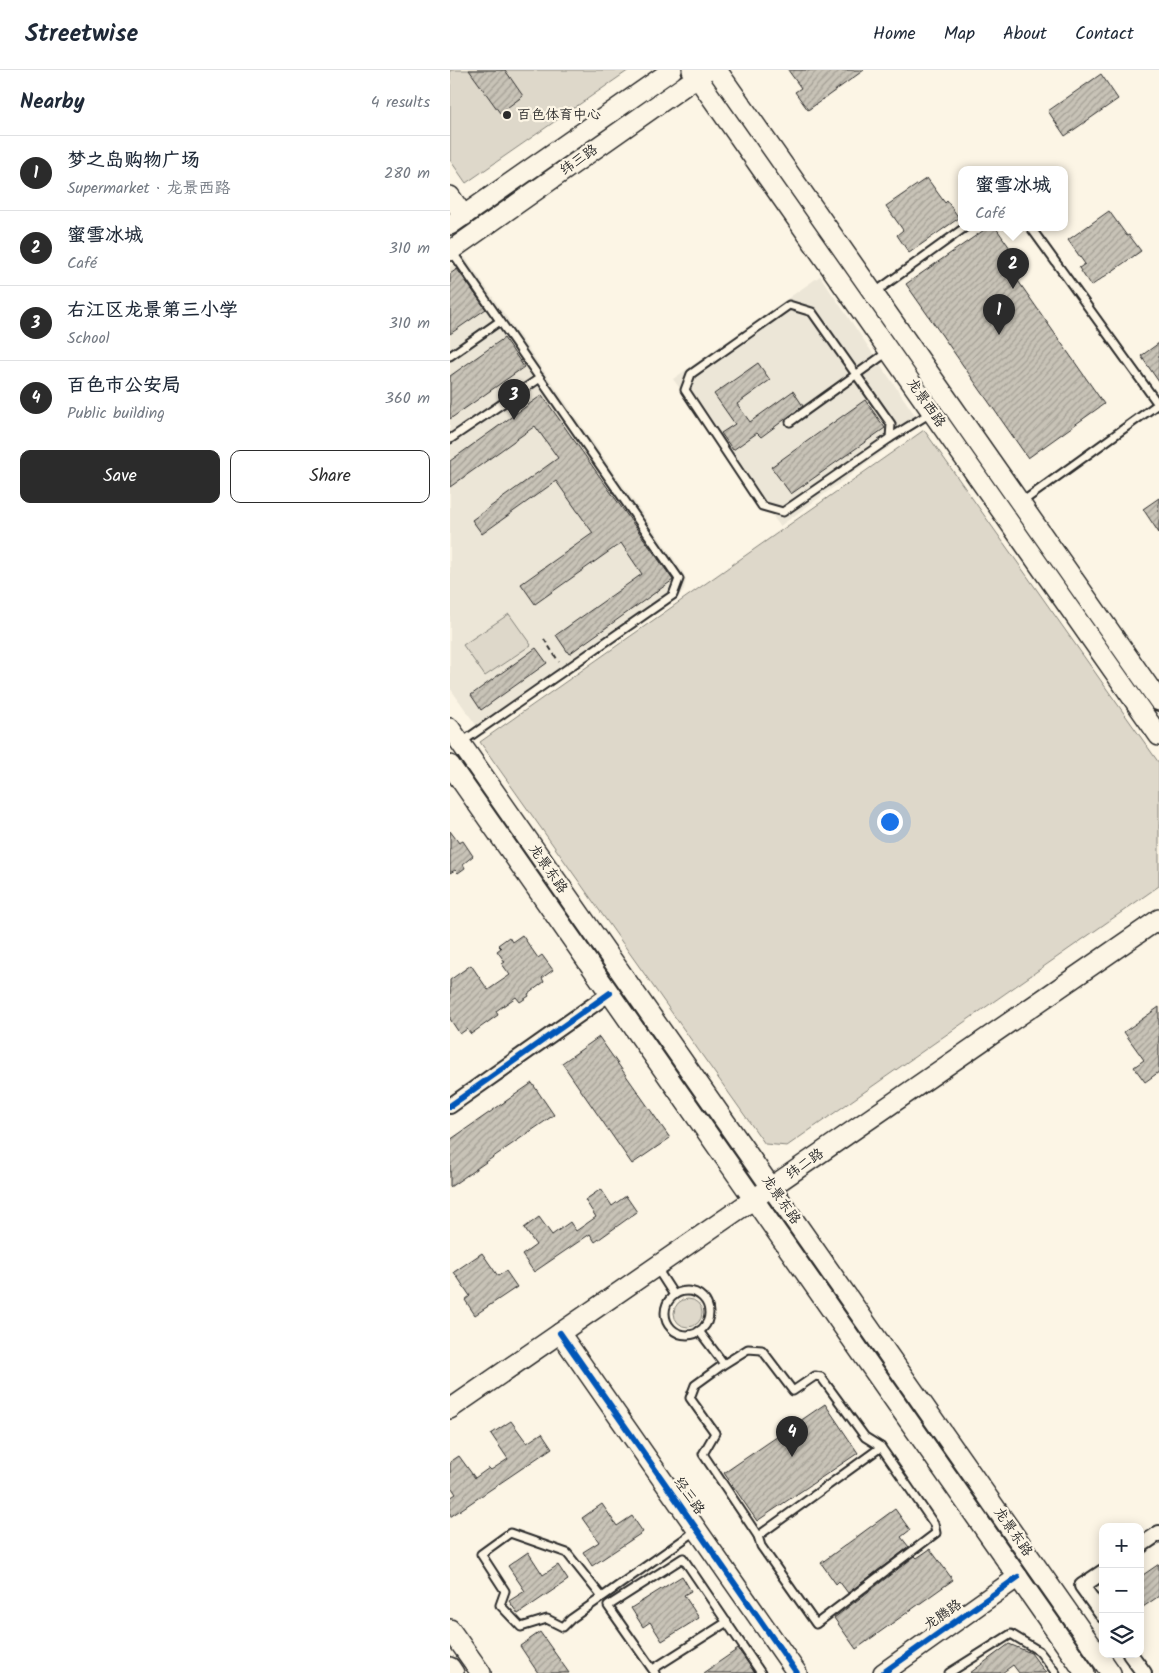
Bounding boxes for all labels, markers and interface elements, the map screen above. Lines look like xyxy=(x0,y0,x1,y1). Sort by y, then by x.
text: Streetwise xyxy=(25,15,138,54)
text: Home xyxy=(873,20,916,49)
text: Map xyxy=(944,20,975,49)
text: About xyxy=(1003,20,1047,49)
text: Contact xyxy=(1075,20,1134,49)
text: Nearby xyxy=(20,86,85,119)
text: 4 results xyxy=(371,90,430,115)
place label: 百色体育中心 xyxy=(517,104,601,126)
marker: 百色体育中心 xyxy=(501,109,513,121)
street label: 纬三路 xyxy=(555,139,603,181)
text: 梦之岛购物广场 xyxy=(67,146,200,176)
text: 1 xyxy=(34,161,38,186)
text: 280 m xyxy=(384,161,430,186)
popup xyxy=(958,166,1068,231)
text: 蜜雪冰城 xyxy=(975,171,1051,201)
text: Supermarket · 龙景西路 xyxy=(67,176,230,201)
text: Café xyxy=(975,201,1005,226)
text: 蜜雪冰城 xyxy=(67,221,143,251)
text: 2 xyxy=(31,236,41,261)
text: 310 m xyxy=(389,236,430,261)
pin: 2 xyxy=(997,248,1029,289)
text: Café xyxy=(67,251,97,276)
pin: 1 xyxy=(983,294,1015,335)
text: 右江区龙景第三小学 xyxy=(67,296,238,326)
text: 3 xyxy=(32,311,40,336)
text: 310 m xyxy=(389,311,430,336)
text: School xyxy=(67,326,110,351)
text: 百色市公安局 xyxy=(67,371,181,401)
street label: 龙景西路 xyxy=(901,374,951,432)
pin: 3 xyxy=(498,379,530,420)
text: 4 xyxy=(32,386,40,411)
text: 360 m xyxy=(385,386,430,411)
text: Public building xyxy=(67,401,165,426)
button: Save xyxy=(20,450,220,503)
button: Share xyxy=(230,450,430,503)
your location xyxy=(877,809,903,835)
street label: 龙景东路 xyxy=(523,840,573,898)
street label: 纬二路 xyxy=(781,1143,829,1185)
street label: 龙景东路 xyxy=(756,1171,806,1229)
pin: 4 xyxy=(776,1416,808,1457)
street label: 经三路 xyxy=(668,1472,710,1520)
street label: 龙景东路 xyxy=(988,1503,1038,1561)
map controls xyxy=(1099,1523,1144,1658)
button: + xyxy=(1099,1523,1144,1568)
button: − xyxy=(1099,1568,1144,1613)
street label: 龙腾路 xyxy=(919,1594,967,1636)
button: layers xyxy=(1099,1613,1144,1658)

